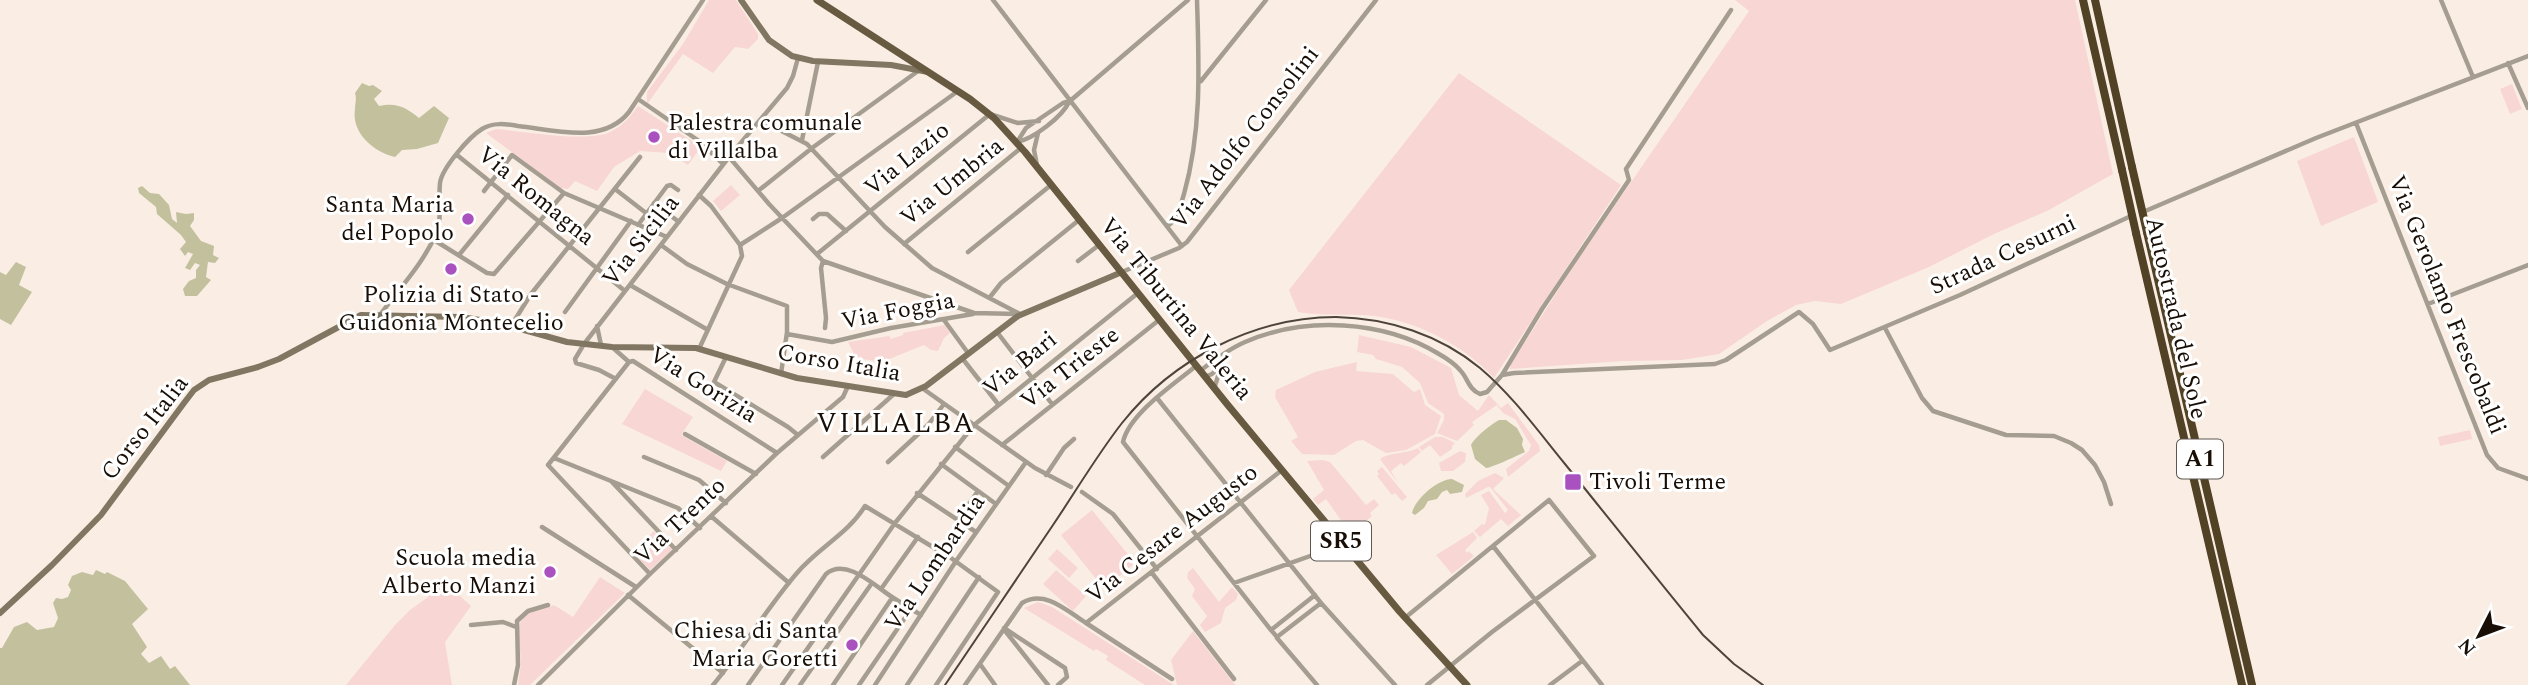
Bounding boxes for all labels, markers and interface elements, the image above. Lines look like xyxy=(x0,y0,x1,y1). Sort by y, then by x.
street label: Via Adolfo Consolini xyxy=(1162,38,1328,238)
place label: Palestra comunale di Villalba xyxy=(668,105,862,169)
street label: Via Lazio xyxy=(856,113,958,205)
marker: Palestra comunale di Villalba xyxy=(646,129,662,145)
street label: Via Umbria xyxy=(892,129,1012,235)
street label: Via Romagna xyxy=(469,137,603,255)
street label: Via Gerolamo Frescobaldi xyxy=(2378,170,2516,440)
place label: Santa Maria del Popolo xyxy=(325,187,454,251)
street label: Via Sicilia xyxy=(593,187,689,295)
street label: Strada Cesurni xyxy=(1924,205,2082,305)
street label: Via Tiburtina Valeria xyxy=(1091,210,1261,408)
marker: Santa Maria del Popolo xyxy=(460,211,476,227)
street label: Autostrada del Sole xyxy=(2135,213,2217,423)
marker: Polizia di Stato - Guidonia Montecelio xyxy=(443,261,459,277)
place label: Polizia di Stato - Guidonia Montecelio xyxy=(338,277,564,341)
street label: Via Foggia xyxy=(838,282,958,340)
street label: Via Trieste xyxy=(1013,318,1127,418)
street label: Via Bari xyxy=(975,322,1065,406)
street label: Corso Italia xyxy=(774,334,904,392)
street label: Via Gorizia xyxy=(642,337,765,433)
street label: Corso Italia xyxy=(92,367,198,488)
district label: VILLALBA xyxy=(816,402,976,445)
road number: A1 xyxy=(2177,440,2223,478)
street label: Via Cesare Augusto xyxy=(1078,455,1266,613)
place label: Tivoli Terme xyxy=(1589,464,1726,500)
street label: Via Trento xyxy=(626,469,734,573)
marker: Tivoli Terme xyxy=(1563,472,1583,492)
street label: Via Lombardia xyxy=(876,487,995,639)
road number: SR5 xyxy=(1311,522,1371,561)
place label: Scuola media Alberto Manzi xyxy=(381,540,536,604)
marker: Scuola media Alberto Manzi xyxy=(542,564,558,580)
north arrow xyxy=(2444,601,2514,671)
place label: Chiesa di Santa Maria Goretti xyxy=(673,613,838,677)
text: N xyxy=(2452,631,2483,662)
marker: Chiesa di Santa Maria Goretti xyxy=(844,637,860,653)

